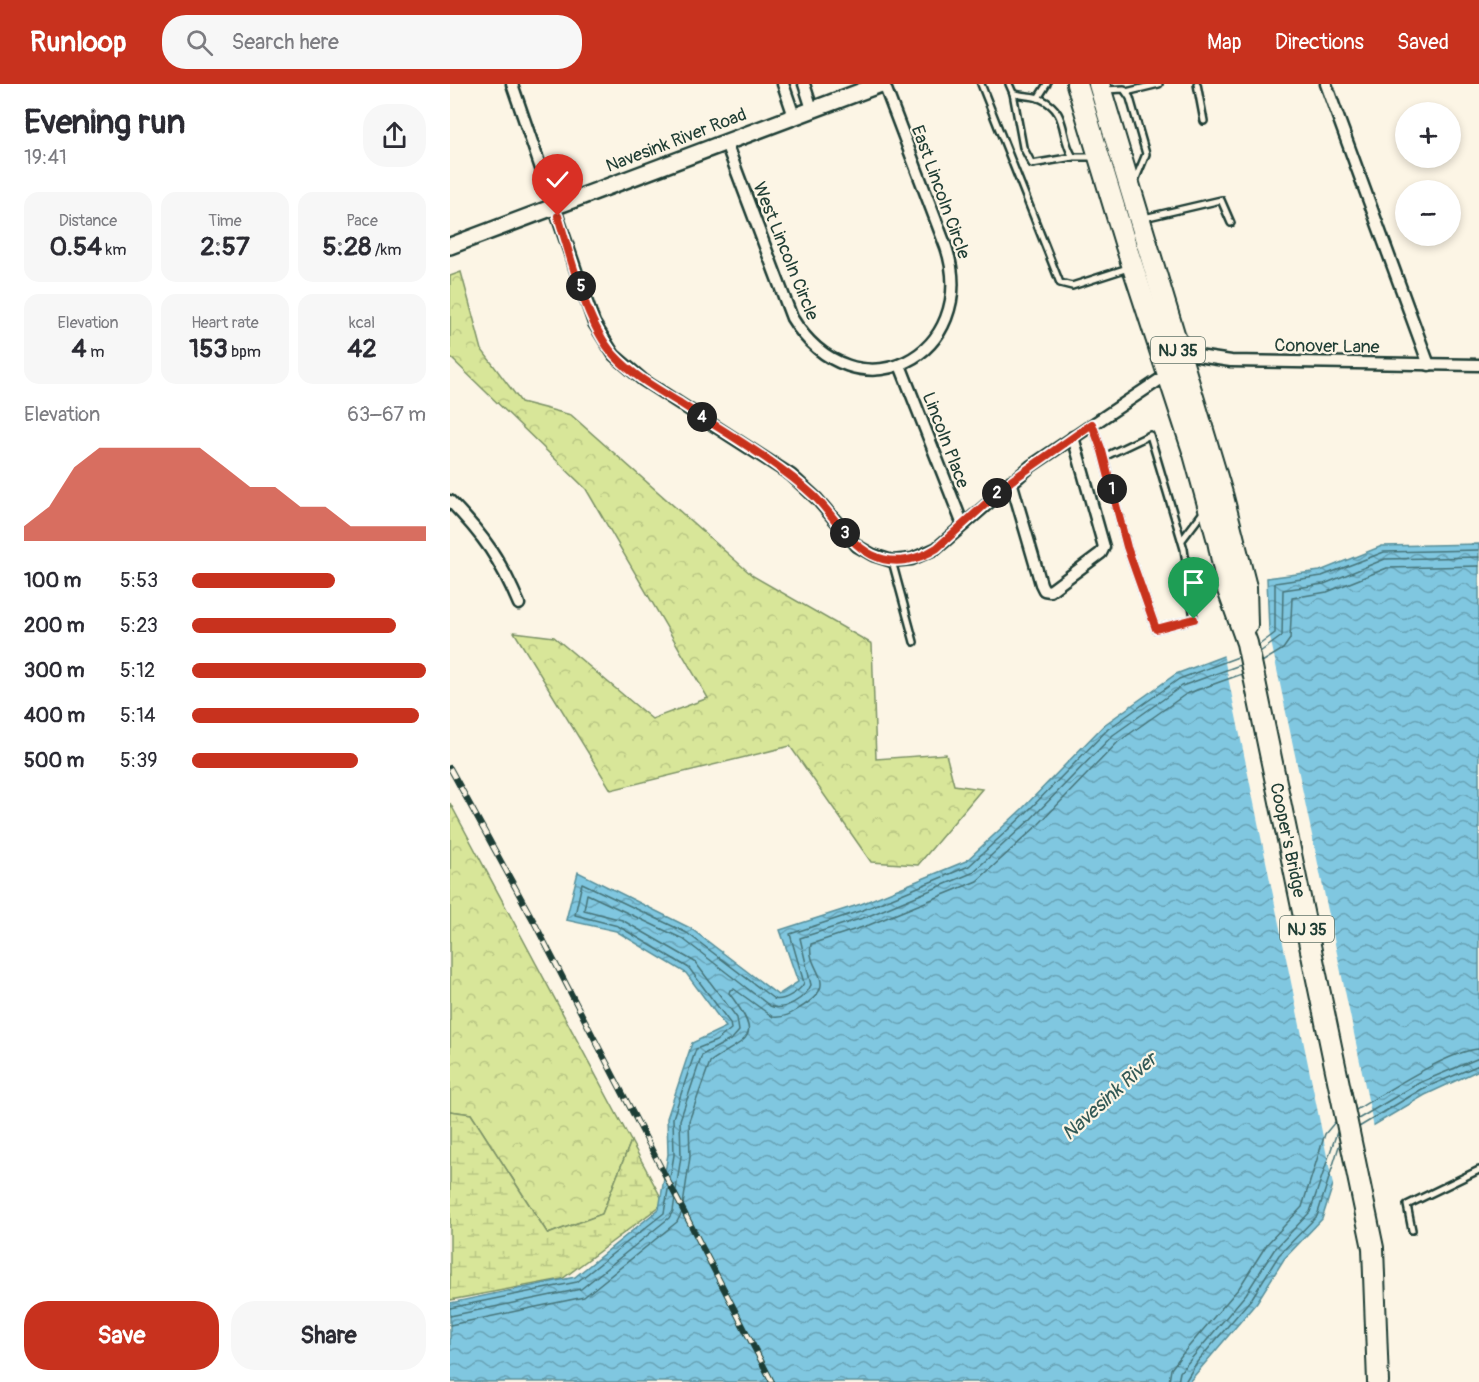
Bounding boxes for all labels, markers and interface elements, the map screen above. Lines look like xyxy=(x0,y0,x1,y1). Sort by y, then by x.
search box xyxy=(162,15,582,69)
text: Runloop xyxy=(30,25,126,60)
icon: search xyxy=(183,26,216,59)
text: Search here xyxy=(231,28,339,56)
text: Map xyxy=(1207,29,1242,56)
text: Directions xyxy=(1275,29,1364,56)
text: Saved xyxy=(1397,29,1449,56)
text: Evening run xyxy=(24,102,185,143)
map controls xyxy=(1395,102,1461,246)
button: + xyxy=(1395,102,1461,168)
street label: Navesink River Road xyxy=(603,103,750,178)
button: share xyxy=(363,104,426,167)
street label: East Lincoln Circle xyxy=(906,122,975,262)
text: 19:41 xyxy=(24,145,67,170)
pin xyxy=(532,154,583,216)
icon: check xyxy=(541,163,574,196)
street label: West Lincoln Circle xyxy=(747,179,824,324)
button: − xyxy=(1395,180,1461,246)
text: Distance xyxy=(59,211,117,231)
text: Time xyxy=(208,211,242,231)
text: Pace xyxy=(346,211,378,231)
text: 0.54 xyxy=(50,231,102,263)
text: 2:57 xyxy=(200,231,250,263)
text: 5:28 xyxy=(323,231,371,263)
text: km xyxy=(102,240,126,260)
text: /km xyxy=(371,240,401,260)
pin: 5 xyxy=(566,271,596,301)
text: 5 xyxy=(577,276,585,296)
text: Elevation xyxy=(58,313,118,333)
text: Heart rate xyxy=(191,313,259,333)
text: kcal xyxy=(349,313,375,333)
text: 4 xyxy=(72,333,87,365)
text: 153 xyxy=(189,333,228,365)
text: 42 xyxy=(347,333,377,365)
street label: Conover Lane xyxy=(1274,334,1380,359)
road number: NJ 35 xyxy=(1151,337,1205,363)
text: m xyxy=(87,342,104,362)
text: bpm xyxy=(228,342,261,362)
street label: Lincoln Place xyxy=(917,389,974,492)
text: Elevation xyxy=(24,402,100,427)
text: 63–67 m xyxy=(347,402,426,427)
pin: 4 xyxy=(687,402,717,432)
text: 4 xyxy=(697,407,707,427)
pin: 1 xyxy=(1097,474,1127,504)
pin: 2 xyxy=(982,478,1012,508)
text: 1 xyxy=(1109,479,1115,499)
text: 2 xyxy=(993,483,1001,503)
pin: 3 xyxy=(830,518,860,548)
text: 3 xyxy=(841,523,849,543)
pin xyxy=(1168,557,1219,619)
icon: arrive xyxy=(1177,566,1210,599)
text: 100 m xyxy=(24,568,81,593)
text: 5:53 xyxy=(120,568,158,593)
text: 200 m xyxy=(24,613,85,638)
text: 5:23 xyxy=(120,613,158,638)
text: 300 m xyxy=(24,658,85,683)
text: 5:12 xyxy=(120,658,155,683)
text: 400 m xyxy=(24,703,85,728)
text: 5:14 xyxy=(120,703,156,728)
text: 500 m xyxy=(24,748,84,773)
text: 5:39 xyxy=(120,748,158,773)
street label: Cooper's Bridge xyxy=(1264,781,1311,900)
road number: NJ 35 xyxy=(1280,916,1334,942)
water label: Navesink River xyxy=(1056,1045,1164,1146)
button: Save xyxy=(24,1301,219,1370)
button: Share xyxy=(231,1301,426,1370)

